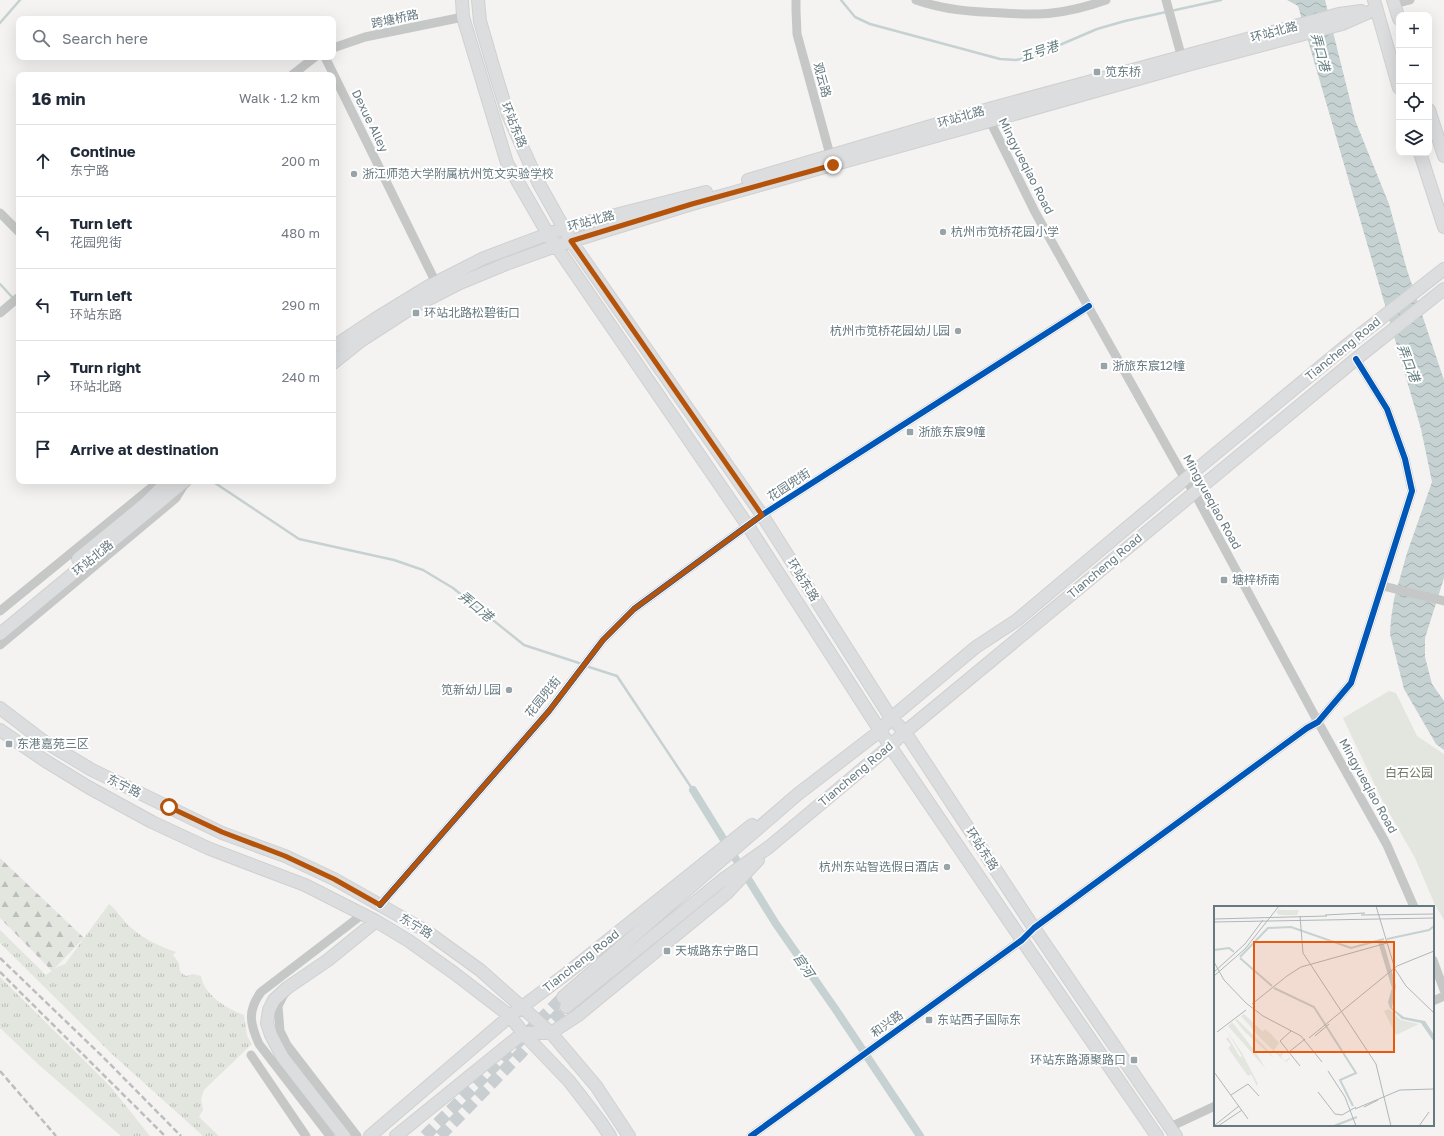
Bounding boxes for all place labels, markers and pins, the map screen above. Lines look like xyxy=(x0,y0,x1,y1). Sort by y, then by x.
place label: 笕东桥 xyxy=(1105,64,1141,79)
marker: 笕东桥 xyxy=(1092,67,1102,77)
place label: 浙江师范大学附属杭州笕文实验学校 xyxy=(362,166,554,181)
marker: 浙江师范大学附属杭州笕文实验学校 xyxy=(349,169,359,179)
place label: 杭州市笕桥花园小学 xyxy=(951,224,1059,239)
marker: 杭州市笕桥花园小学 xyxy=(938,227,948,237)
place label: 环站北路松碧街口 xyxy=(424,305,520,320)
marker: 环站北路松碧街口 xyxy=(411,308,421,318)
place label: 杭州市笕桥花园幼儿园 xyxy=(830,323,950,338)
marker: 杭州市笕桥花园幼儿园 xyxy=(953,326,963,336)
place label: 浙旅东宸12幢 xyxy=(1112,358,1185,373)
marker: 浙旅东宸12幢 xyxy=(1099,361,1109,371)
place label: 浙旅东宸9幢 xyxy=(918,424,985,439)
marker: 浙旅东宸9幢 xyxy=(905,427,915,437)
place label: 塘梓桥南 xyxy=(1232,572,1280,587)
marker: 塘梓桥南 xyxy=(1219,575,1229,585)
place label: 笕新幼儿园 xyxy=(441,682,501,697)
marker: 笕新幼儿园 xyxy=(504,685,514,695)
place label: 东港嘉苑三区 xyxy=(17,736,89,751)
marker: 东港嘉苑三区 xyxy=(4,739,14,749)
place label: 杭州东站智选假日酒店 xyxy=(819,859,939,874)
marker: 杭州东站智选假日酒店 xyxy=(942,862,952,872)
place label: 天城路东宁路口 xyxy=(675,943,759,958)
marker: 天城路东宁路口 xyxy=(662,946,672,956)
place label: 东站西子国际东 xyxy=(937,1012,1021,1027)
marker: 东站西子国际东 xyxy=(924,1015,934,1025)
place label: 环站东路源聚路口 xyxy=(1030,1052,1126,1067)
marker: 环站东路源聚路口 xyxy=(1129,1055,1139,1065)

